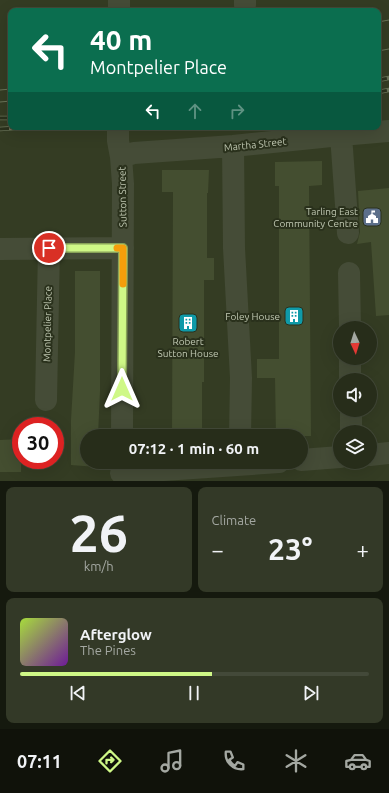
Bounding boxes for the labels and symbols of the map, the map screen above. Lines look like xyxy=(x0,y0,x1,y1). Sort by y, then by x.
street label: Martha Street xyxy=(223,136,287,153)
street label: Sutton Street xyxy=(116,167,129,227)
place label: Tarling East Community Centre xyxy=(273,206,358,229)
public building icon: Tarling East Community Centre xyxy=(361,206,383,228)
pin xyxy=(32,231,66,265)
street label: Montpelier Place xyxy=(41,286,54,362)
building icon: Foley House xyxy=(283,305,305,327)
place label: Foley House xyxy=(225,311,280,322)
building icon: Robert Sutton House xyxy=(177,312,199,334)
north arrow xyxy=(333,321,377,365)
place label: Robert Sutton House xyxy=(157,336,219,359)
position arrow xyxy=(101,368,143,410)
speed limit sign: 30 xyxy=(12,417,64,469)

